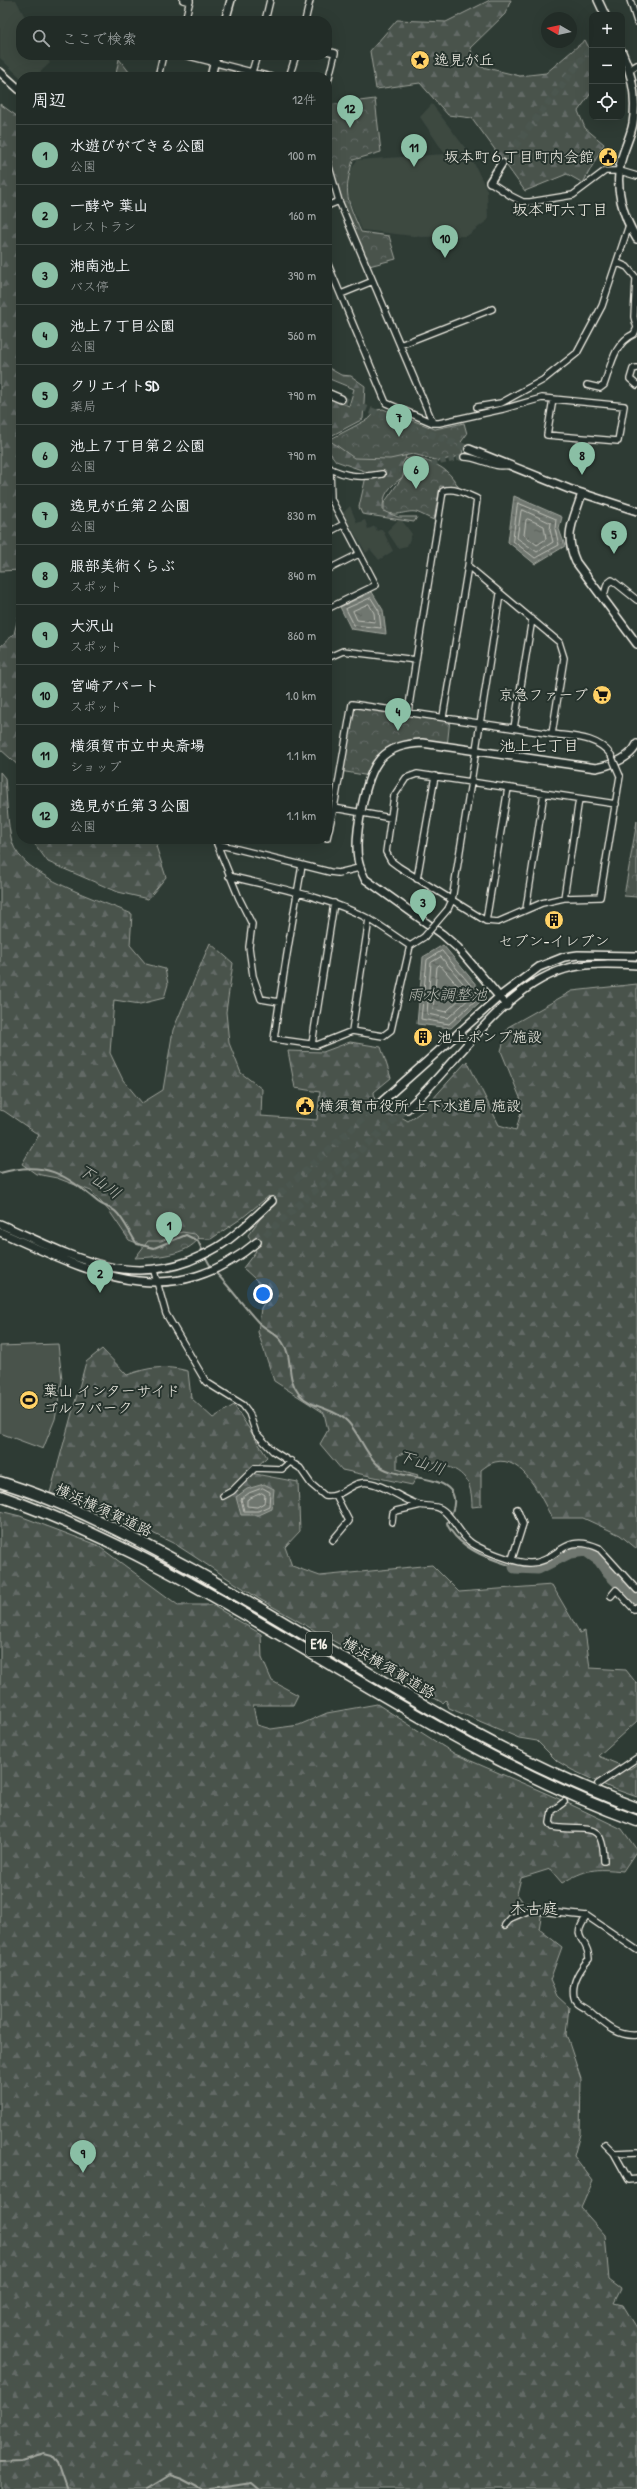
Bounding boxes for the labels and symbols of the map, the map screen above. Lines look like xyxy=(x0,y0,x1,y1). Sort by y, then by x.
north arrow xyxy=(541,12,577,48)
place icon: 逸見が丘 xyxy=(409,49,431,71)
place label: 逸見が丘 xyxy=(434,49,494,70)
pin: 12 xyxy=(337,95,363,128)
pin: 11 xyxy=(401,134,427,167)
place label: 坂本町６丁目町内会館 xyxy=(444,146,594,167)
public building icon: 坂本町６丁目町内会館 xyxy=(597,146,619,168)
district label: 坂本町六丁目 xyxy=(512,198,608,220)
pin: 10 xyxy=(432,225,458,258)
pin: 7 xyxy=(386,404,412,437)
pin: 8 xyxy=(569,442,595,475)
pin: 6 xyxy=(403,456,429,489)
pin: 5 xyxy=(601,521,627,554)
place label: 京急ファーブ xyxy=(499,684,588,705)
supermarket icon: 京急ファーブ xyxy=(591,684,613,706)
pin: 4 xyxy=(385,698,411,731)
district label: 池上七丁目 xyxy=(499,734,579,756)
pin: 3 xyxy=(410,889,436,922)
building icon: セブン-イレブン xyxy=(543,909,565,931)
place label: セブン-イレブン xyxy=(498,930,610,951)
water label: 雨水調整池 xyxy=(407,983,488,1005)
building icon: 池上ポンプ施設 xyxy=(412,1026,434,1048)
place label: 池上ポンプ施設 xyxy=(437,1026,542,1047)
public building icon: 横須賀市役所 上下水道局 施設 xyxy=(294,1095,316,1117)
place label: 横須賀市役所 上下水道局 施設 xyxy=(319,1095,521,1116)
water label: 下山川 xyxy=(74,1158,126,1204)
pin: 1 xyxy=(156,1212,182,1245)
pin: 2 xyxy=(87,1260,113,1293)
your location xyxy=(253,1284,273,1304)
place label: 葉山 インターサイド ゴルフパーク xyxy=(43,1380,181,1418)
sports icon: 葉山 インターサイド ゴルフパーク xyxy=(18,1389,40,1411)
water label: 下山川 xyxy=(396,1444,448,1480)
street label: 横浜横須賀道路 xyxy=(52,1478,156,1541)
road number: E16 xyxy=(306,1632,332,1656)
street label: 横浜横須賀道路 xyxy=(339,1632,440,1704)
district label: 木古庭 xyxy=(510,1897,558,1919)
pin: 9 xyxy=(70,2140,96,2173)

